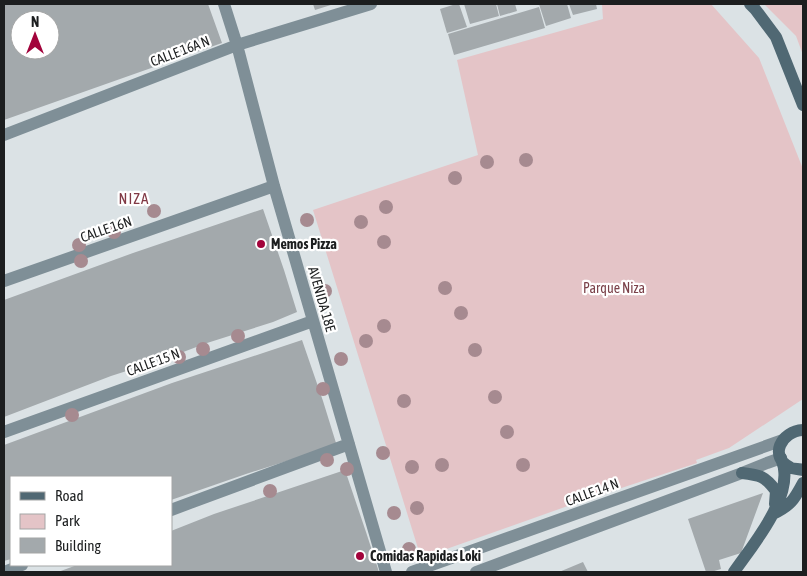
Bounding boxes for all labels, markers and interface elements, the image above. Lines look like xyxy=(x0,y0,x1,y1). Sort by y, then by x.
north arrow xyxy=(10,10,60,60)
text: N xyxy=(31,14,39,30)
street label: CALLE 16A N xyxy=(148,32,212,70)
district label: NIZA xyxy=(119,190,149,207)
street label: CALLE 16N xyxy=(78,213,134,245)
place label: Memos Pizza xyxy=(271,236,337,252)
marker: Memos Pizza xyxy=(255,238,267,250)
street label: AVENIDA 18E xyxy=(305,265,339,333)
park label: Parque Niza xyxy=(583,280,645,296)
street label: CALLE 15 N xyxy=(124,345,182,379)
street label: CALLE 14 N xyxy=(563,475,621,509)
legend xyxy=(10,476,172,566)
text: Road xyxy=(55,487,84,504)
text: Park xyxy=(55,512,80,529)
text: Building xyxy=(55,537,101,554)
place label: Comidas Rapidas Loki xyxy=(370,548,481,564)
marker: Comidas Rapidas Loki xyxy=(354,550,366,562)

